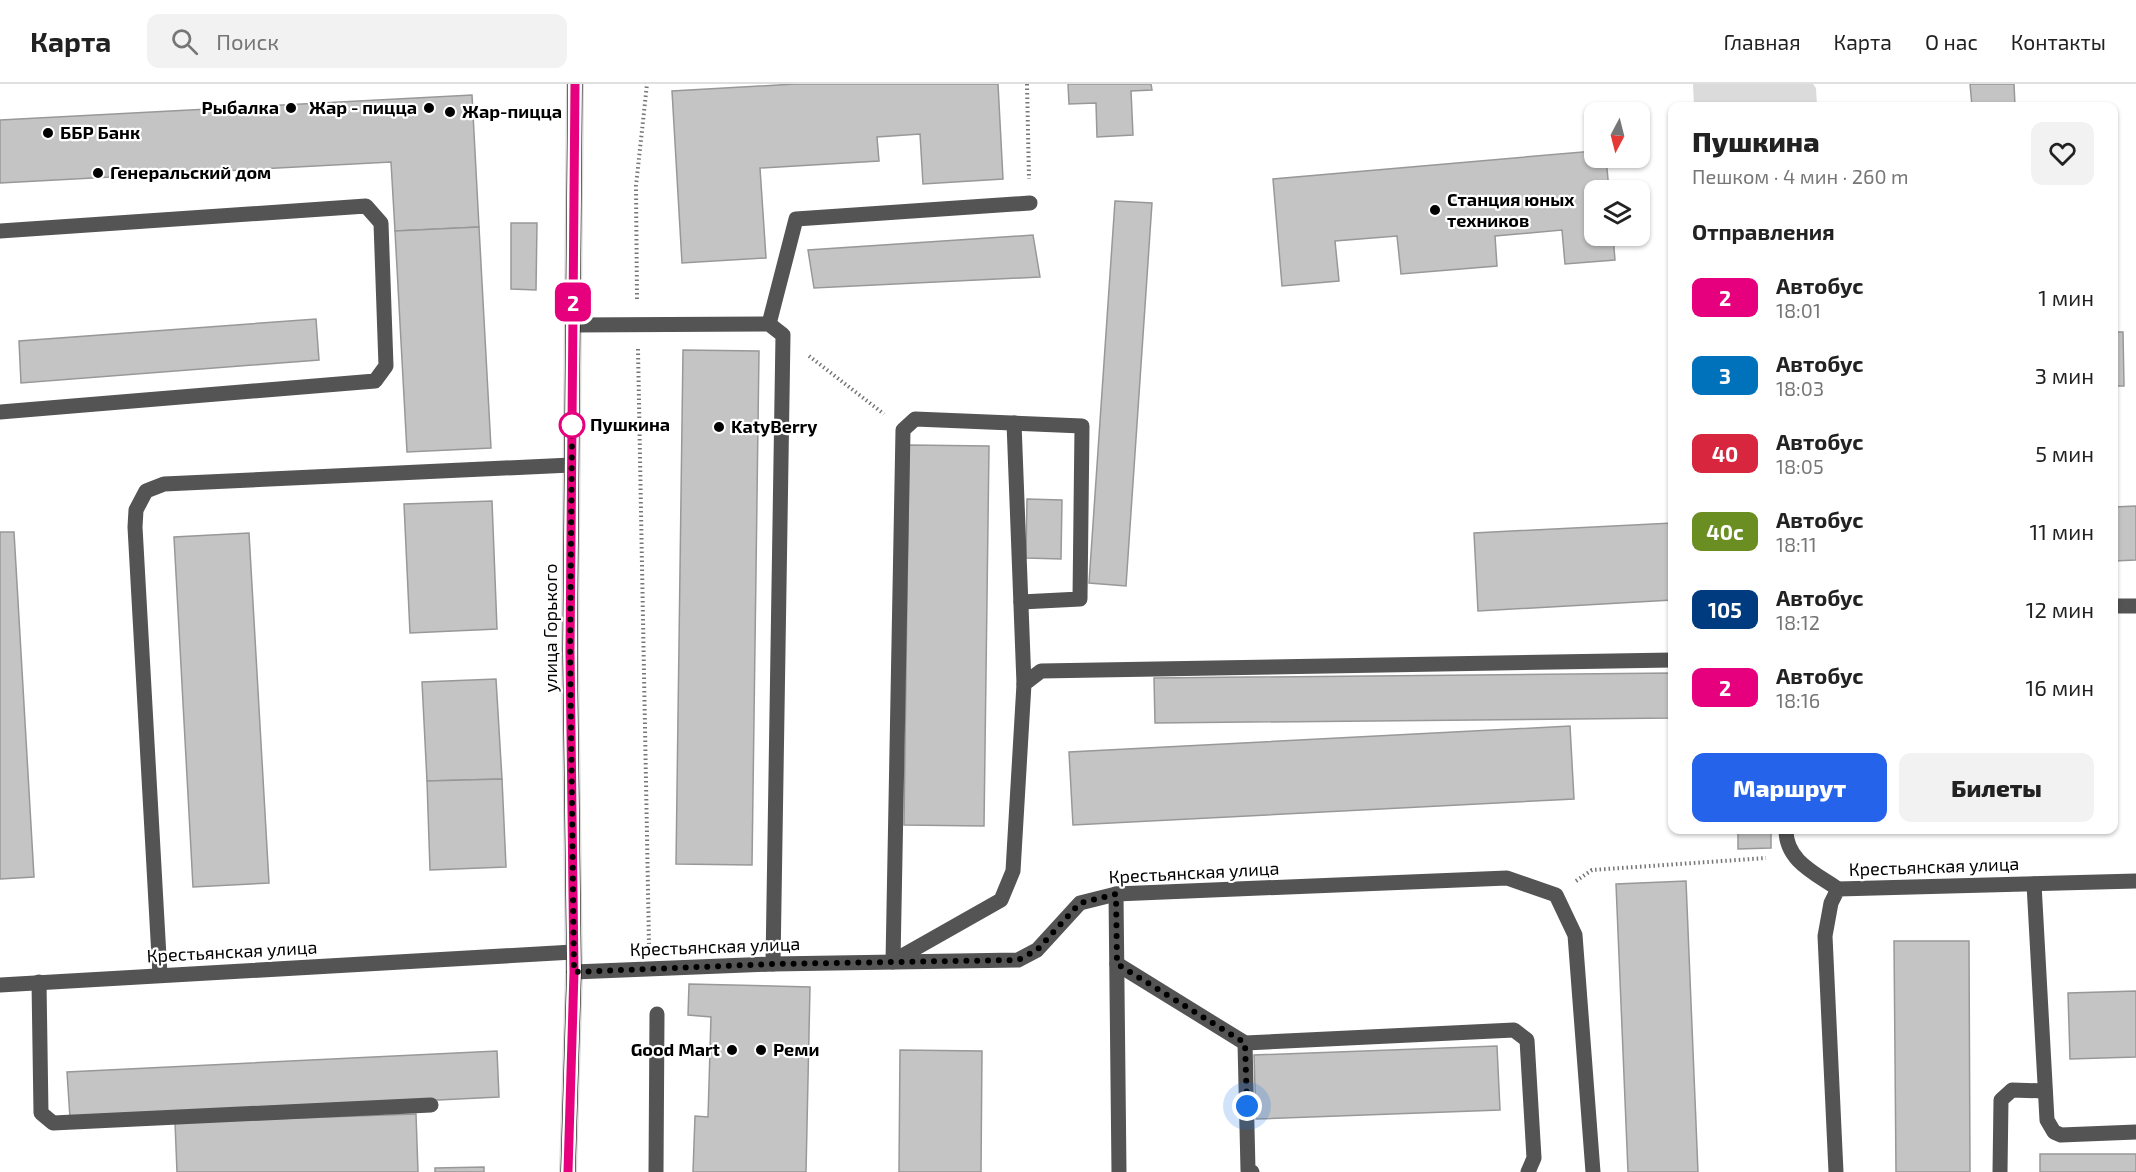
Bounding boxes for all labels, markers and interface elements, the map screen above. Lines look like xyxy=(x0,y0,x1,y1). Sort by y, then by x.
search box xyxy=(147,14,567,68)
text: Карта xyxy=(30,24,111,58)
icon: search xyxy=(168,25,201,58)
text: Поиск xyxy=(216,28,279,54)
text: Главная xyxy=(1724,29,1801,54)
text: Карта xyxy=(1834,29,1892,54)
text: О нас xyxy=(1925,29,1978,54)
text: Контакты xyxy=(2011,29,2106,54)
place label: Рыбалка xyxy=(202,96,279,118)
place label: Жар - пицца xyxy=(309,96,417,118)
place label: Жар-пицца xyxy=(462,100,562,122)
marker: Рыбалка xyxy=(284,101,298,115)
marker: Жар - пицца xyxy=(422,101,436,115)
north arrow xyxy=(1584,102,1650,168)
map controls xyxy=(1584,102,1650,246)
marker: Жар-пицца xyxy=(443,105,457,119)
place label: ББР Банк xyxy=(60,121,140,143)
button: heart xyxy=(2031,122,2094,185)
text: Пушкина xyxy=(1692,124,1820,158)
marker: ББР Банк xyxy=(41,126,55,140)
place label: Генеральский дом xyxy=(110,161,271,183)
text: Пешком · 4 мин · 260 m xyxy=(1692,164,1908,188)
marker: Генеральский дом xyxy=(91,166,105,180)
button: layers xyxy=(1584,180,1650,246)
place label: Станция юных техников xyxy=(1447,188,1575,231)
marker: Станция юных техников xyxy=(1428,203,1442,217)
text: Отправления xyxy=(1692,218,1835,244)
text: Автобус xyxy=(1776,272,1864,298)
line badge: 2 xyxy=(554,282,592,322)
text: 1 мин xyxy=(2038,284,2094,310)
text: 2 xyxy=(1719,285,1731,310)
text: 2 xyxy=(567,290,579,315)
text: 18:01 xyxy=(1776,298,1821,322)
text: Автобус xyxy=(1776,350,1864,376)
text: 3 мин xyxy=(2035,362,2094,388)
text: 3 xyxy=(1719,363,1731,388)
text: 18:03 xyxy=(1776,376,1824,400)
marker: Пушкина xyxy=(559,412,585,438)
place label: Пушкина xyxy=(590,413,670,435)
place label: KatyBerry xyxy=(731,415,818,437)
marker: KatyBerry xyxy=(712,420,726,434)
text: Автобус xyxy=(1776,428,1864,454)
text: 5 мин xyxy=(2035,440,2094,466)
text: 40 xyxy=(1712,441,1738,466)
text: 18:05 xyxy=(1776,454,1824,478)
text: Автобус xyxy=(1776,506,1864,532)
text: 11 мин xyxy=(2029,518,2094,544)
text: 40с xyxy=(1706,519,1744,544)
text: 18:11 xyxy=(1776,532,1817,556)
street label: улица Горького xyxy=(539,563,561,693)
text: Автобус xyxy=(1776,584,1864,610)
text: 12 мин xyxy=(2026,596,2094,622)
text: 105 xyxy=(1708,597,1742,622)
text: 18:12 xyxy=(1776,610,1820,634)
text: Автобус xyxy=(1776,662,1864,688)
text: 16 мин xyxy=(2026,674,2094,700)
text: 2 xyxy=(1719,675,1731,700)
text: 18:16 xyxy=(1776,688,1820,712)
button: Маршрут xyxy=(1692,753,1887,822)
button: Билеты xyxy=(1899,753,2094,822)
street label: Крестьянская улица xyxy=(1848,852,2020,880)
street label: Крестьянская улица xyxy=(1108,857,1280,887)
street label: Крестьянская улица xyxy=(629,932,801,960)
street label: Крестьянская улица xyxy=(146,936,318,966)
place label: Good Mart xyxy=(631,1038,721,1060)
place label: Реми xyxy=(773,1038,819,1060)
marker: Good Mart xyxy=(725,1043,739,1057)
marker: Реми xyxy=(754,1043,768,1057)
your location xyxy=(1232,1091,1262,1121)

